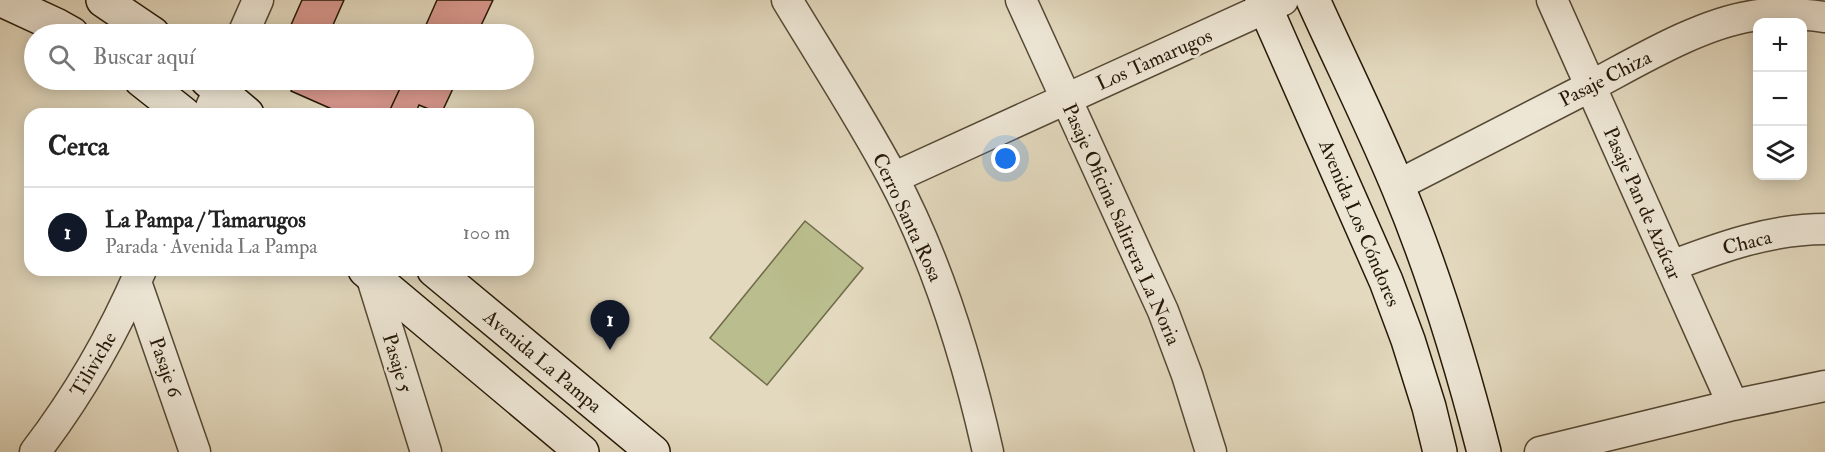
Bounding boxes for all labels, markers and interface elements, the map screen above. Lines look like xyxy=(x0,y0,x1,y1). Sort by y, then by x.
map controls xyxy=(1753,18,1807,180)
button: + xyxy=(1753,18,1807,72)
street label: Los Tamarugos xyxy=(1092,23,1216,96)
search box xyxy=(24,24,534,90)
icon: search xyxy=(45,41,78,74)
text: Buscar aquí xyxy=(93,43,195,71)
street label: Pasaje Chiza xyxy=(1555,44,1656,112)
button: − xyxy=(1753,72,1807,126)
street label: Pasaje Oficina Salitrera La Noria xyxy=(1057,99,1187,350)
street label: Pasaje Pan de Azúcar xyxy=(1598,123,1688,284)
button: layers xyxy=(1753,126,1807,180)
text: Cerca xyxy=(48,131,109,163)
street label: Avenida Los Cóndores xyxy=(1313,135,1406,310)
your location xyxy=(991,144,1020,173)
street label: Cerro Santa Rosa xyxy=(867,149,949,286)
text: La Pampa / Tamarugos xyxy=(105,206,306,234)
text: 1 xyxy=(64,220,71,245)
text: 100 m xyxy=(463,220,510,245)
street label: Chaca xyxy=(1720,224,1775,261)
text: Parada · Avenida La Pampa xyxy=(105,234,318,259)
pin: 1 xyxy=(590,300,630,350)
street label: Avenida La Pampa xyxy=(477,304,608,419)
street label: Tiliviche xyxy=(65,327,122,401)
street label: Pasaje 5 xyxy=(377,331,418,396)
street label: Pasaje 6 xyxy=(144,334,188,401)

